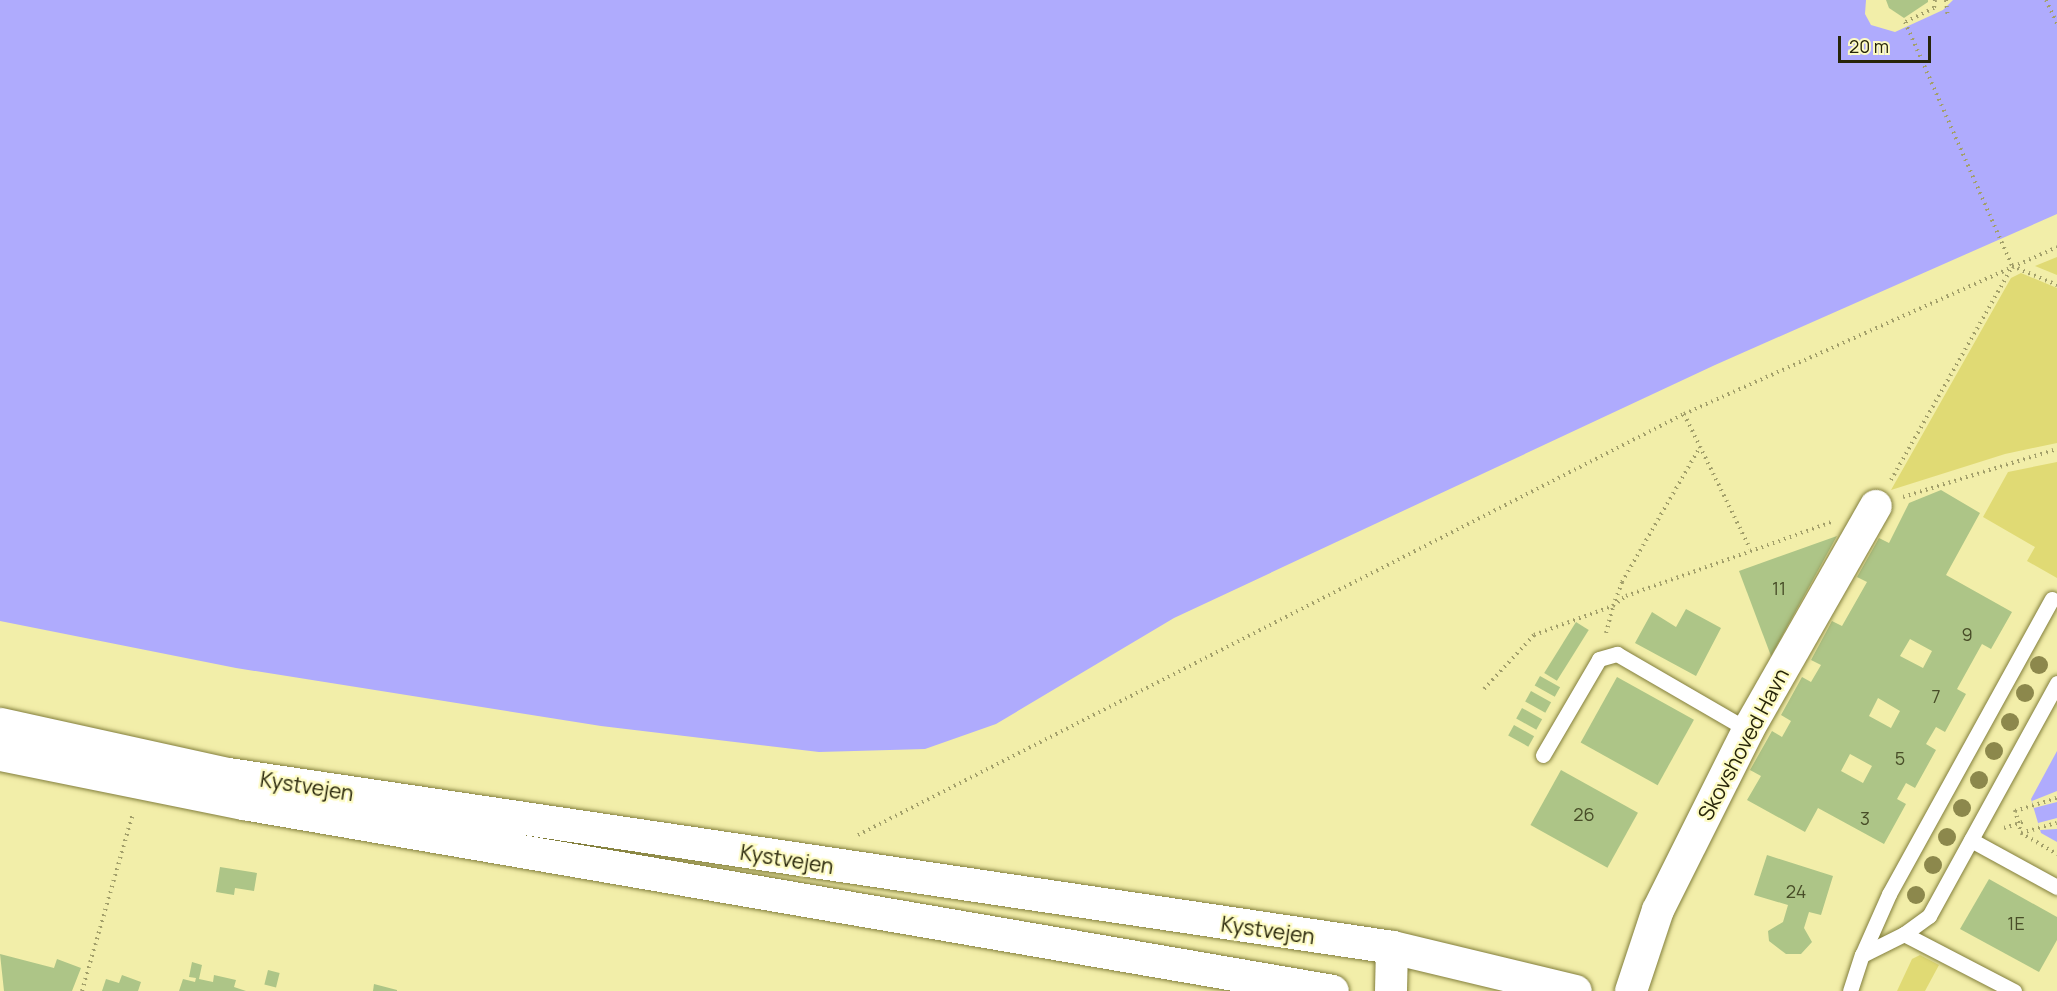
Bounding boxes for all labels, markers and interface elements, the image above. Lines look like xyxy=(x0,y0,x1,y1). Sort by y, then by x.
scale bar xyxy=(1841,24,1934,62)
text: 20 m xyxy=(1849,34,1889,58)
house number: 11 xyxy=(1772,577,1786,599)
house number: 9 xyxy=(1961,623,1973,645)
street label: Skovshoved Havn xyxy=(1692,664,1794,824)
house number: 7 xyxy=(1931,685,1941,707)
house number: 5 xyxy=(1895,747,1905,769)
street label: Kystvejen xyxy=(258,766,356,806)
house number: 26 xyxy=(1573,803,1595,825)
house number: 3 xyxy=(1860,807,1870,829)
street label: Kystvejen xyxy=(738,839,836,879)
house number: 24 xyxy=(1786,880,1806,902)
street label: Kystvejen xyxy=(1220,911,1316,949)
house number: 1E xyxy=(2007,912,2025,934)

